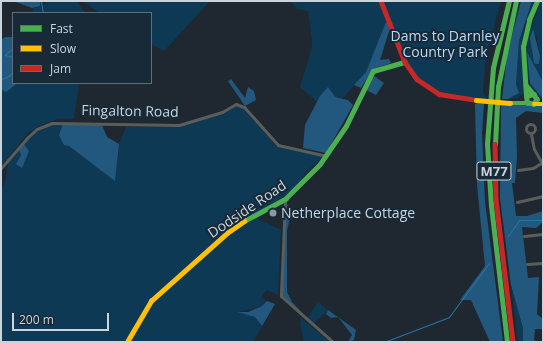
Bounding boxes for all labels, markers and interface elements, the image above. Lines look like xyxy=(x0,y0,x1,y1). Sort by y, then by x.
legend xyxy=(12,12,152,84)
text: Fast xyxy=(50,20,73,37)
park label: Dams to Darnley Country Park xyxy=(391,28,499,60)
text: Slow xyxy=(50,40,76,57)
text: Jam xyxy=(50,60,71,77)
street label: Fingalton Road xyxy=(81,102,179,120)
road number: M77 xyxy=(476,160,512,182)
street label: Dodside Road xyxy=(205,177,289,241)
place label: Netherplace Cottage xyxy=(281,205,415,221)
marker: Netherplace Cottage xyxy=(268,208,278,218)
scale bar xyxy=(14,305,111,331)
text: 200 m xyxy=(19,311,54,328)

